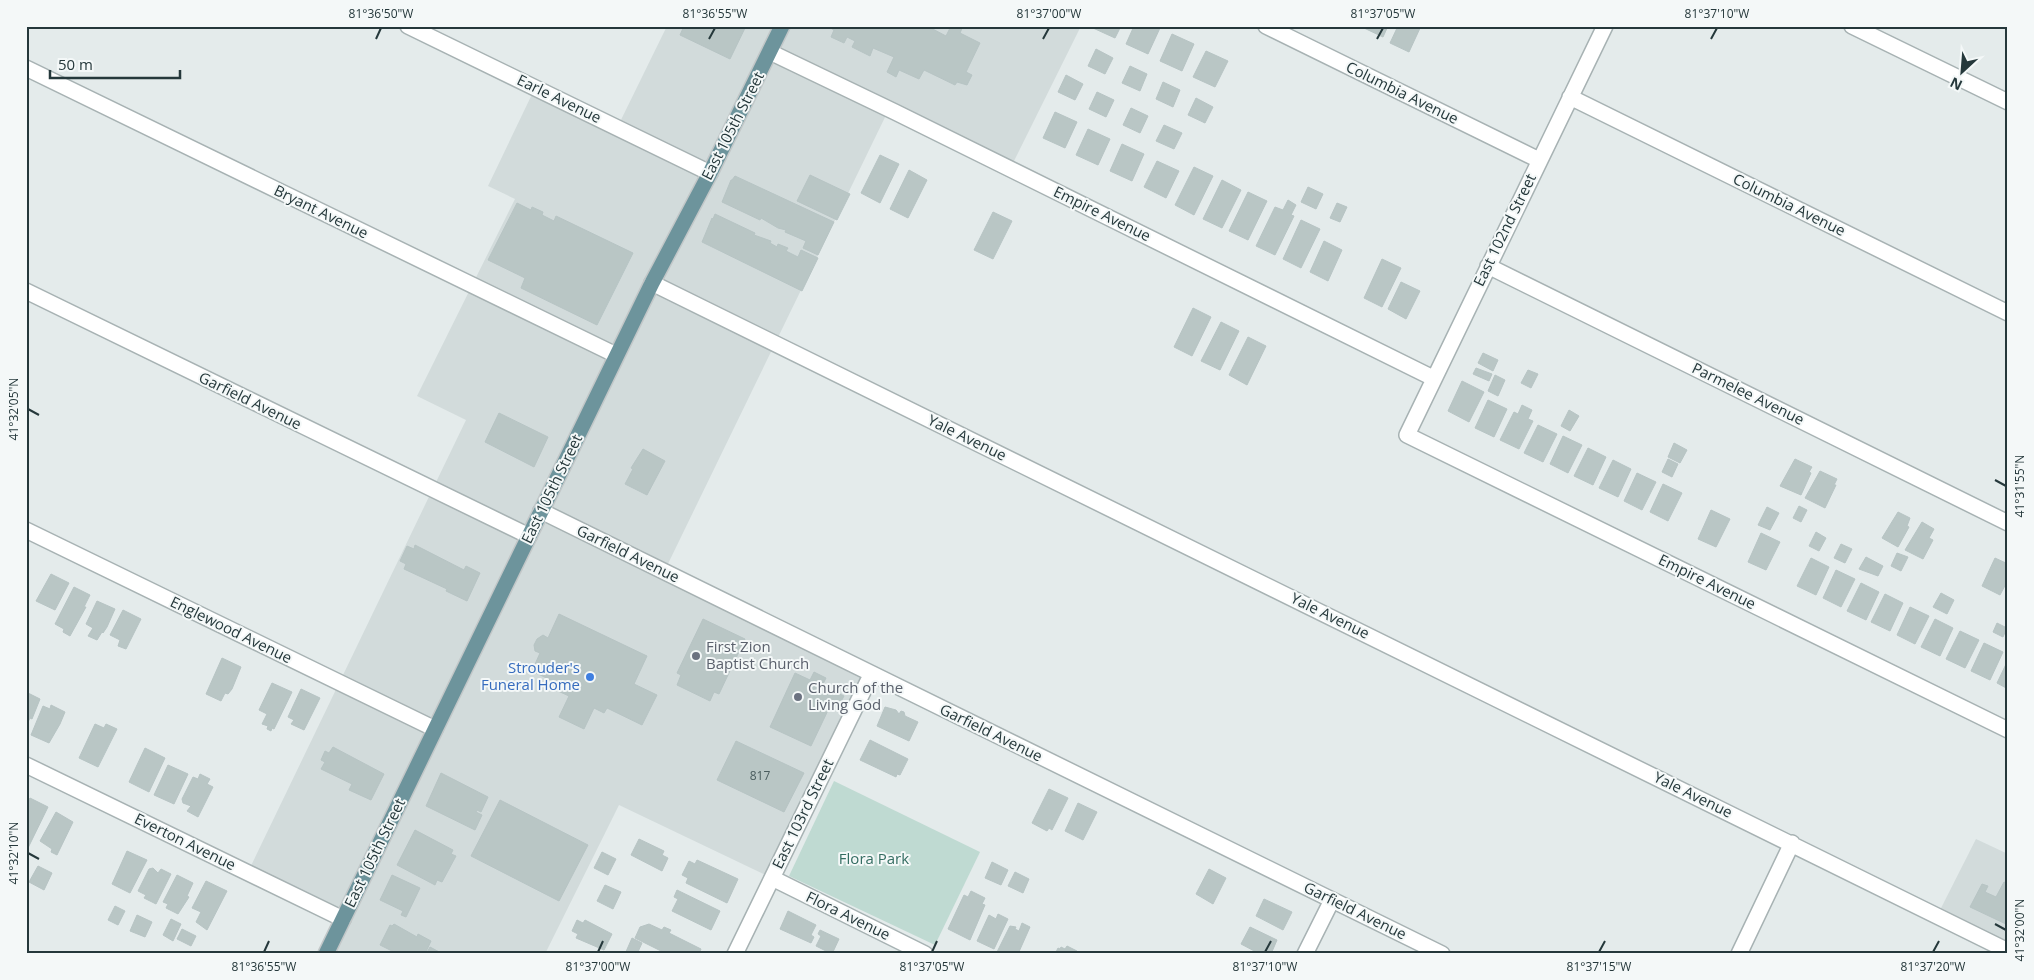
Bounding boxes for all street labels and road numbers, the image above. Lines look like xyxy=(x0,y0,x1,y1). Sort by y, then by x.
street label: Columbia Avenue xyxy=(1343,56,1462,128)
street label: East 105th Street xyxy=(696,68,768,183)
street label: Earle Avenue xyxy=(514,69,605,127)
street label: Columbia Avenue xyxy=(1730,168,1849,240)
street label: East 102nd Street xyxy=(1468,170,1540,289)
street label: Bryant Avenue xyxy=(271,180,372,243)
street label: Empire Avenue xyxy=(1050,181,1154,245)
street label: Parmelee Avenue xyxy=(1689,357,1808,429)
street label: Garfield Avenue xyxy=(196,367,305,434)
street label: Yale Avenue xyxy=(925,409,1010,465)
street label: East 105th Street xyxy=(516,431,586,546)
street label: Garfield Avenue xyxy=(574,520,683,587)
street label: Empire Avenue xyxy=(1655,549,1759,613)
street label: Yale Avenue xyxy=(1288,587,1373,643)
street label: Englewood Avenue xyxy=(167,591,296,667)
street label: Garfield Avenue xyxy=(937,699,1046,766)
street label: East 103rd Street xyxy=(767,755,837,872)
street label: Yale Avenue xyxy=(1651,766,1736,822)
street label: East 105th Street xyxy=(339,795,409,910)
street label: Everton Avenue xyxy=(132,808,239,874)
street label: Garfield Avenue xyxy=(1301,877,1410,944)
street label: Flora Avenue xyxy=(803,886,894,944)

